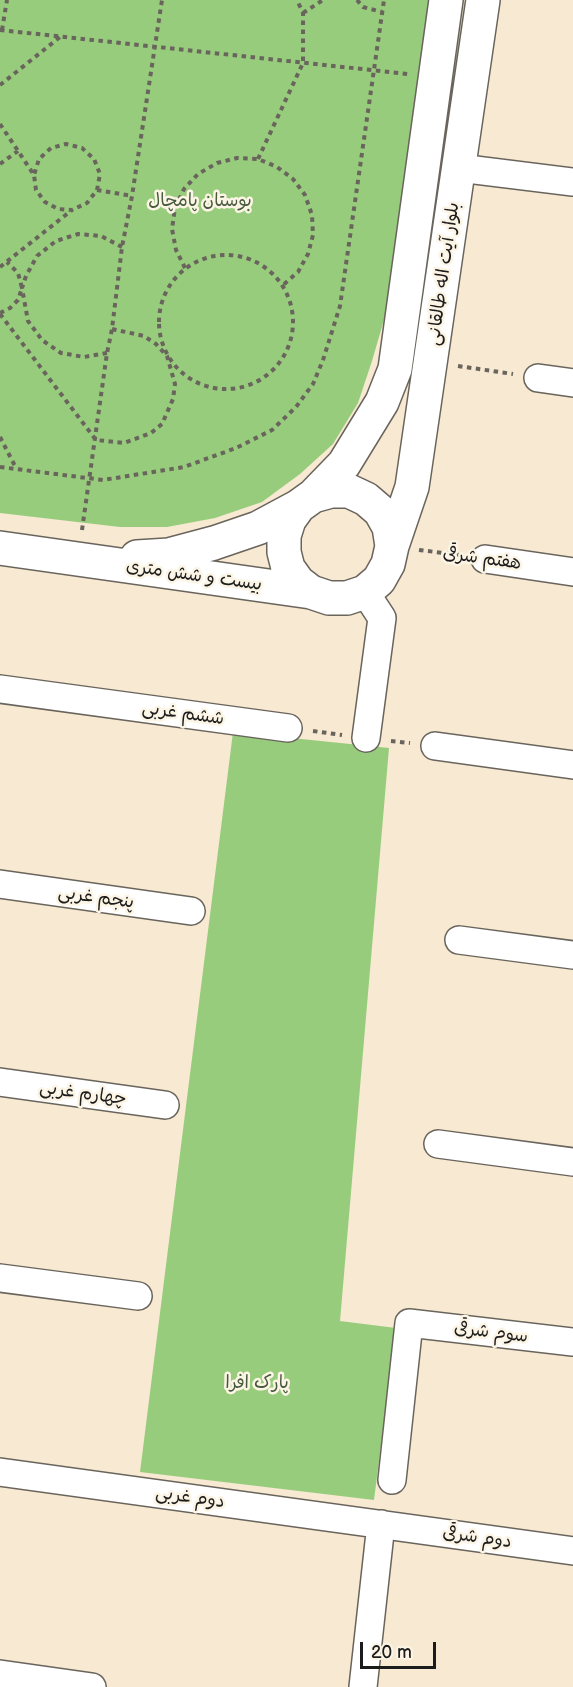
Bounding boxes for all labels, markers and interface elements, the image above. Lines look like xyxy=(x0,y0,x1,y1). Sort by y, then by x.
park label: بوستان پامچال xyxy=(148,190,252,212)
street label: بلوار آیت اله طالقانی xyxy=(423,201,465,347)
street label: هفتم شرقی xyxy=(441,543,523,575)
street label: بیست و شش متری xyxy=(125,556,263,596)
street label: ششم غربی xyxy=(141,698,225,730)
street label: پنجم غربی xyxy=(57,882,135,914)
street label: چهارم غربی xyxy=(38,1077,128,1111)
street label: سوم شرقی xyxy=(453,1318,529,1348)
park label: پارک افرا xyxy=(225,1372,289,1394)
street label: دوم غربی xyxy=(154,1482,226,1514)
street label: دوم شرقی xyxy=(441,1522,513,1554)
scale bar xyxy=(363,1630,440,1668)
text: 20 m xyxy=(371,1642,412,1663)

